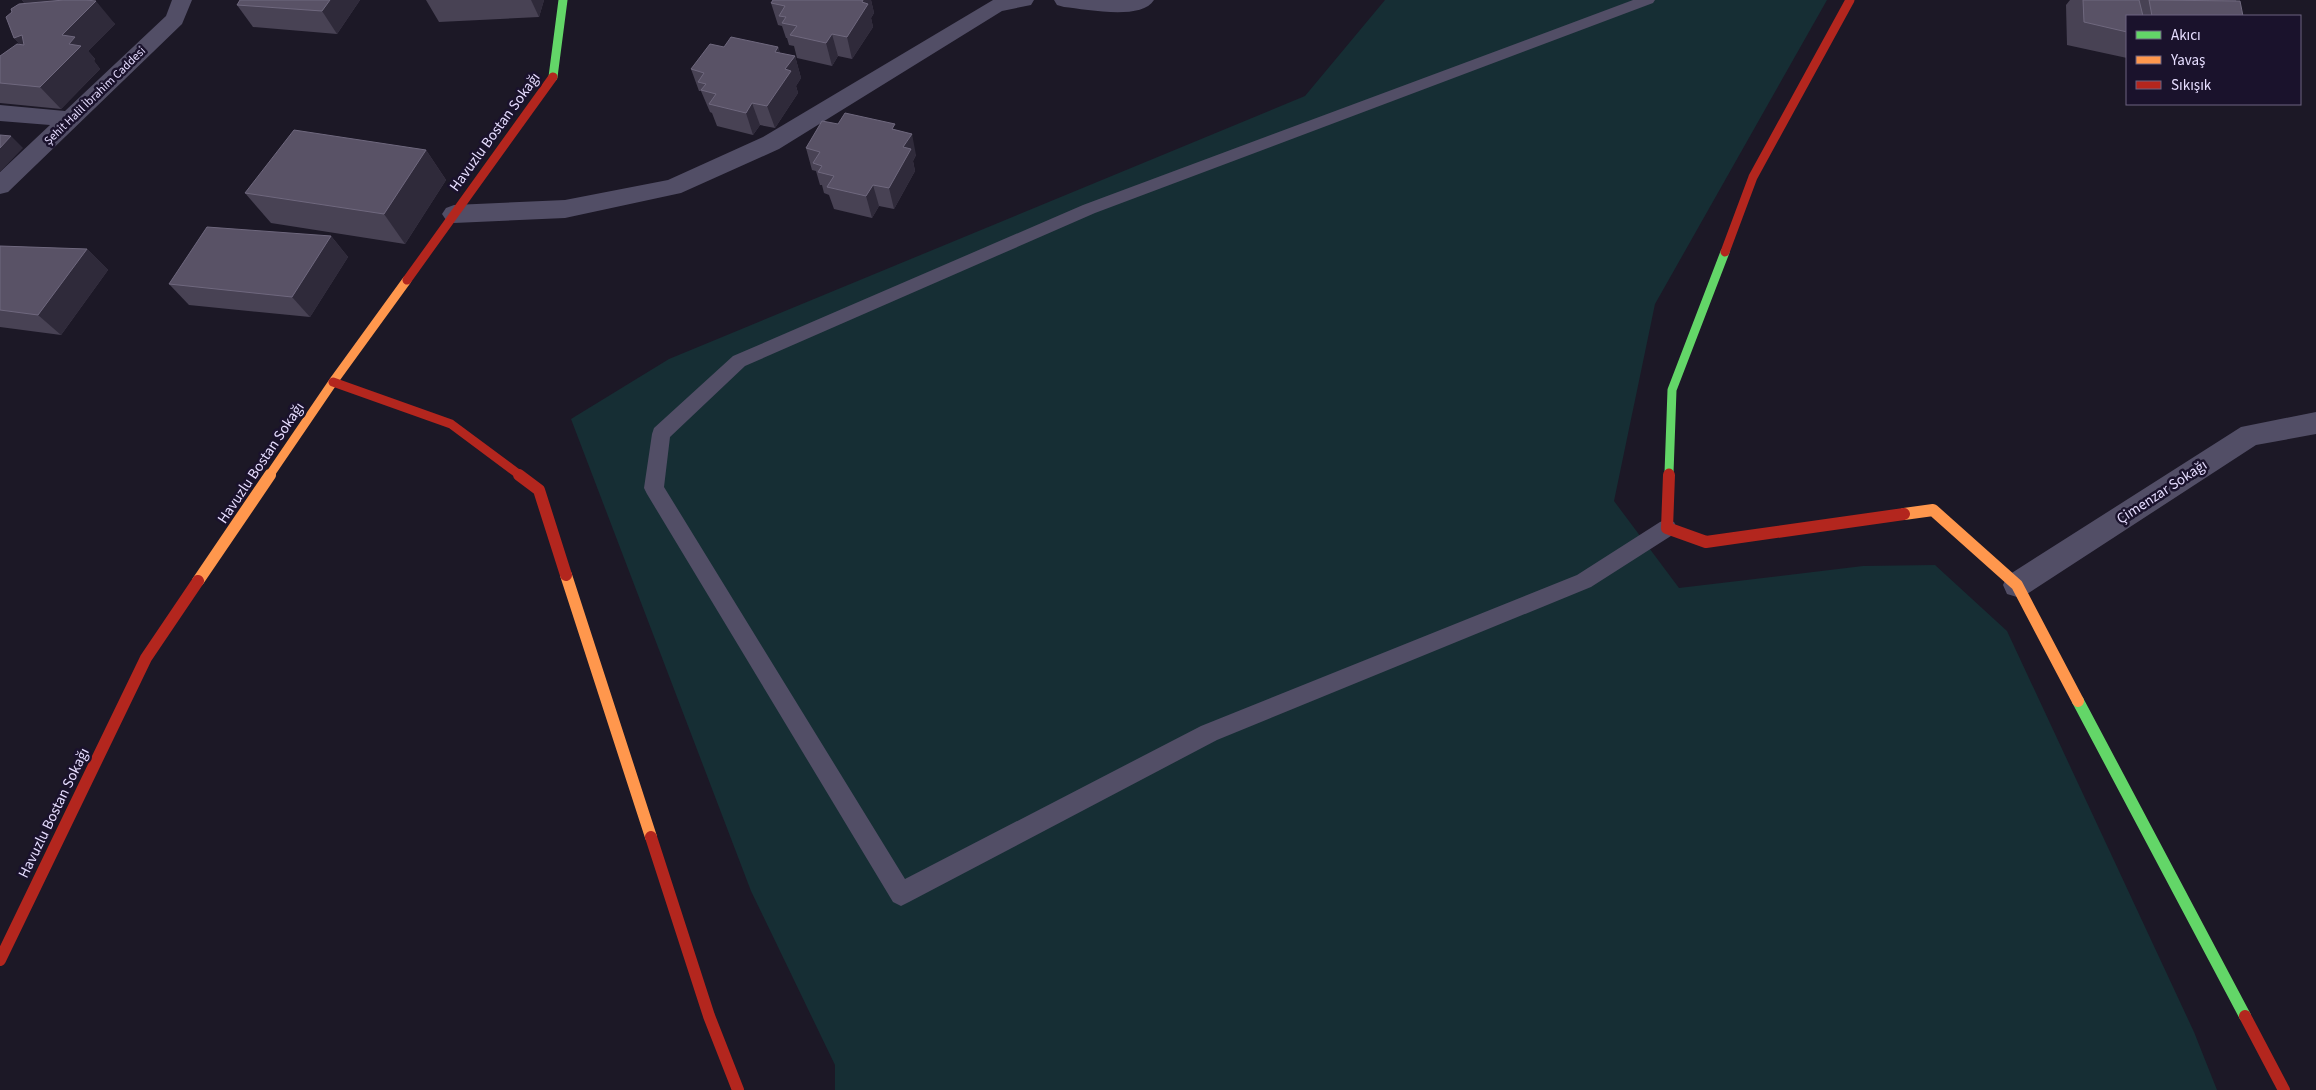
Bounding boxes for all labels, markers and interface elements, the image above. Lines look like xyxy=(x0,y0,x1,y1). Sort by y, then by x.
legend xyxy=(2126,15,2301,105)
text: Akıcı xyxy=(2171,25,2201,46)
street label: Şehit Halil İbrahim Caddesi xyxy=(40,43,150,149)
text: Yavaş xyxy=(2170,50,2205,71)
street label: Havuzlu Bostan Sokağı xyxy=(445,68,545,196)
text: Sıkışık xyxy=(2171,75,2212,96)
street label: Havuzlu Bostan Sokağı xyxy=(212,398,310,528)
street label: Çimenzar Sokağı xyxy=(2113,455,2211,529)
street label: Havuzlu Bostan Sokağı xyxy=(13,744,95,882)

